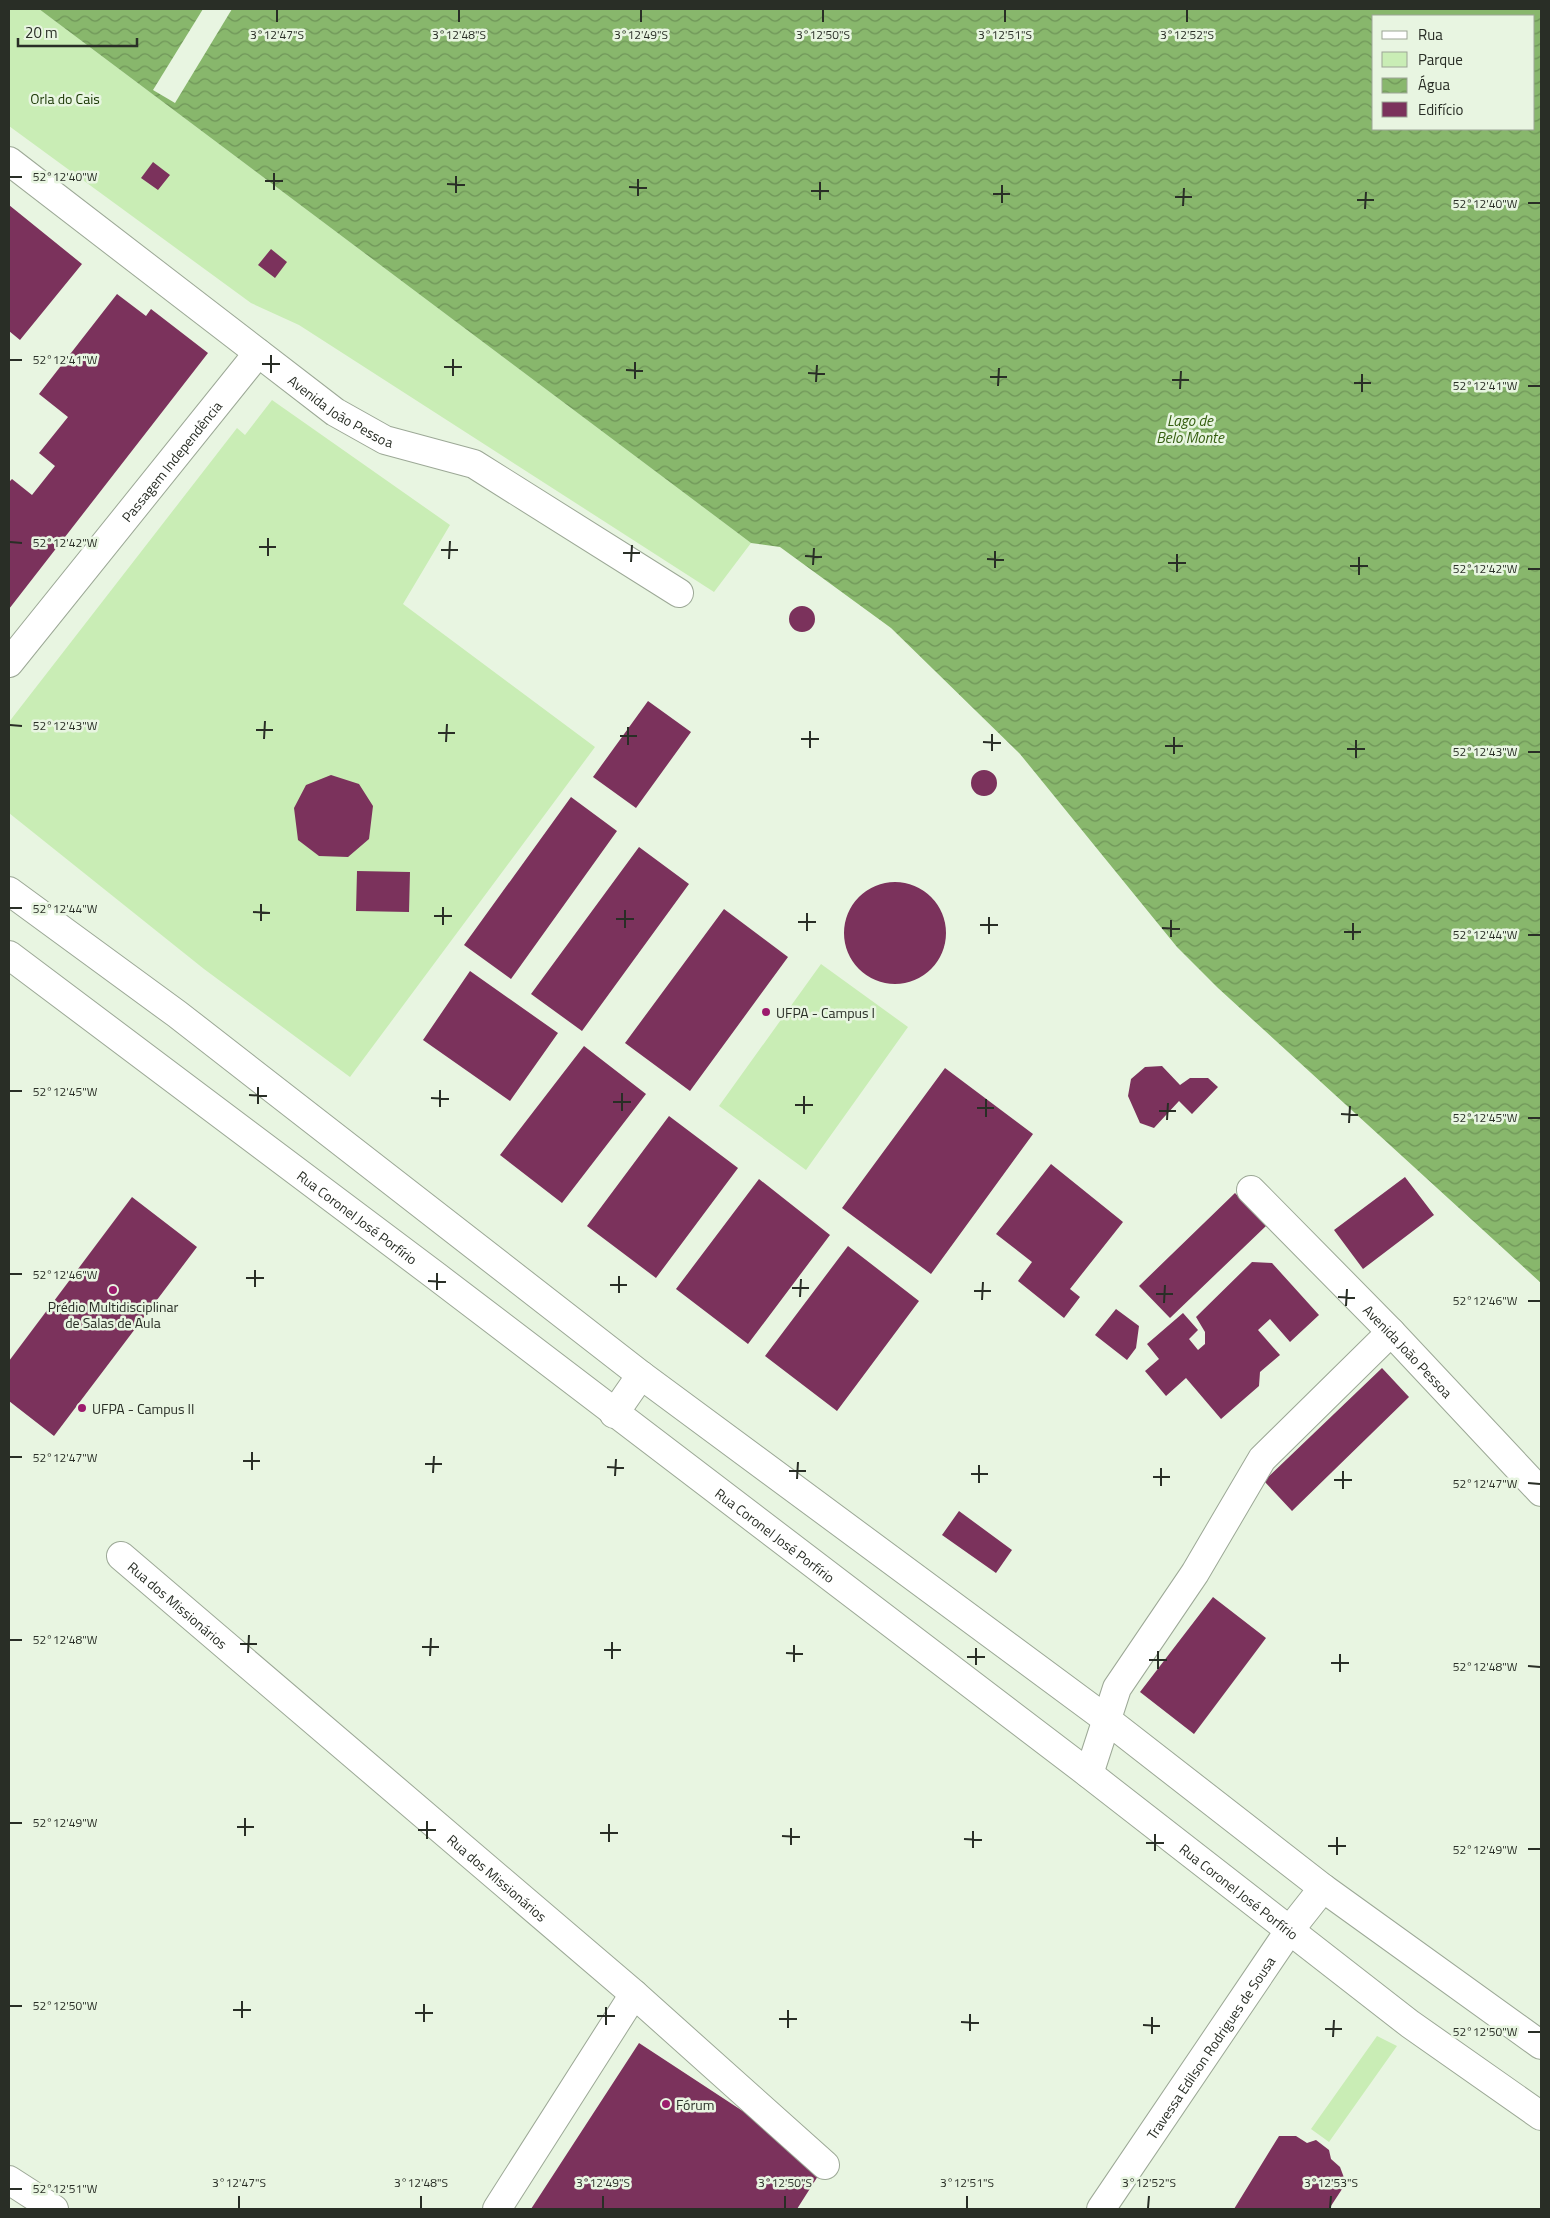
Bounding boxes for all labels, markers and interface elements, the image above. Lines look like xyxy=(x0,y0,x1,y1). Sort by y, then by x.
scale bar xyxy=(18,15,136,47)
legend xyxy=(1372,15,1535,130)
text: 20 m xyxy=(25,21,58,44)
text: Rua xyxy=(1418,23,1443,46)
text: 3°12'47"S xyxy=(250,25,304,44)
text: 3°12'48"S xyxy=(432,25,486,44)
text: 3°12'49"S xyxy=(614,25,668,44)
text: 3°12'50"S xyxy=(796,25,850,44)
text: 3°12'51"S xyxy=(978,25,1032,44)
text: 3°12'52"S xyxy=(1160,25,1214,44)
text: Parque xyxy=(1418,48,1463,71)
text: Água xyxy=(1418,73,1450,96)
park label: Orla do Cais xyxy=(30,88,100,109)
text: Edifício xyxy=(1418,98,1463,121)
text: 52°12'40"W xyxy=(33,167,98,186)
text: 52°12'40"W xyxy=(1453,194,1518,213)
text: 52°12'41"W xyxy=(33,350,98,369)
street label: Avenida João Pessoa xyxy=(284,369,396,452)
text: 52°12'41"W xyxy=(1453,376,1518,395)
street label: Passagem Independência xyxy=(116,396,226,526)
water label: Lago de Belo Monte xyxy=(1156,409,1225,449)
text: 52°12'42"W xyxy=(33,533,98,552)
text: 52°12'42"W xyxy=(1453,559,1518,578)
text: 52°12'43"W xyxy=(33,716,98,735)
text: 52°12'43"W xyxy=(1453,742,1518,761)
text: 52°12'44"W xyxy=(33,899,98,918)
text: 52°12'44"W xyxy=(1453,925,1518,944)
place label: UFPA - Campus I xyxy=(776,1002,875,1023)
marker: UFPA - Campus I xyxy=(760,1006,772,1018)
text: 52°12'45"W xyxy=(33,1082,98,1101)
text: 52°12'45"W xyxy=(1453,1108,1518,1127)
street label: Rua Coronel José Porfírio xyxy=(293,1165,422,1269)
text: 52°12'46"W xyxy=(33,1265,98,1284)
marker: Prédio Multidisciplinar de Salas de Aula xyxy=(107,1284,119,1296)
text: 52°12'46"W xyxy=(1453,1291,1518,1310)
place label: Prédio Multidisciplinar de Salas de Aula xyxy=(48,1296,178,1333)
street label: Avenida João Pessoa xyxy=(1359,1300,1458,1402)
place label: UFPA - Campus II xyxy=(92,1398,195,1419)
marker: UFPA - Campus II xyxy=(76,1402,88,1414)
text: 52°12'47"W xyxy=(33,1448,98,1467)
text: 52°12'47"W xyxy=(1453,1474,1518,1493)
street label: Rua Coronel José Porfírio xyxy=(711,1482,840,1587)
street label: Rua dos Missionários xyxy=(124,1556,233,1653)
text: 52°12'48"W xyxy=(33,1630,98,1649)
text: 52°12'48"W xyxy=(1453,1657,1518,1676)
text: 52°12'49"W xyxy=(33,1813,98,1832)
street label: Rua dos Missionários xyxy=(443,1829,552,1926)
street label: Rua Coronel José Porfírio xyxy=(1175,1838,1303,1944)
text: 52°12'49"W xyxy=(1453,1840,1518,1859)
street label: Travessa Edilson Rodrigues de Sousa xyxy=(1141,1952,1280,2143)
text: 52°12'50"W xyxy=(33,1996,98,2015)
text: 52°12'50"W xyxy=(1453,2022,1518,2041)
place label: Fórum xyxy=(676,2094,715,2115)
marker: Fórum xyxy=(660,2098,672,2110)
text: 3°12'47"S xyxy=(212,2173,266,2192)
text: 3°12'48"S xyxy=(394,2173,448,2192)
text: 3°12'49"S xyxy=(576,2173,630,2192)
text: 3°12'50"S xyxy=(758,2173,812,2192)
text: 3°12'51"S xyxy=(940,2173,994,2192)
text: 3°12'52"S xyxy=(1122,2173,1176,2192)
text: 3°12'53"S xyxy=(1304,2173,1358,2192)
text: 52°12'51"W xyxy=(33,2179,98,2198)

